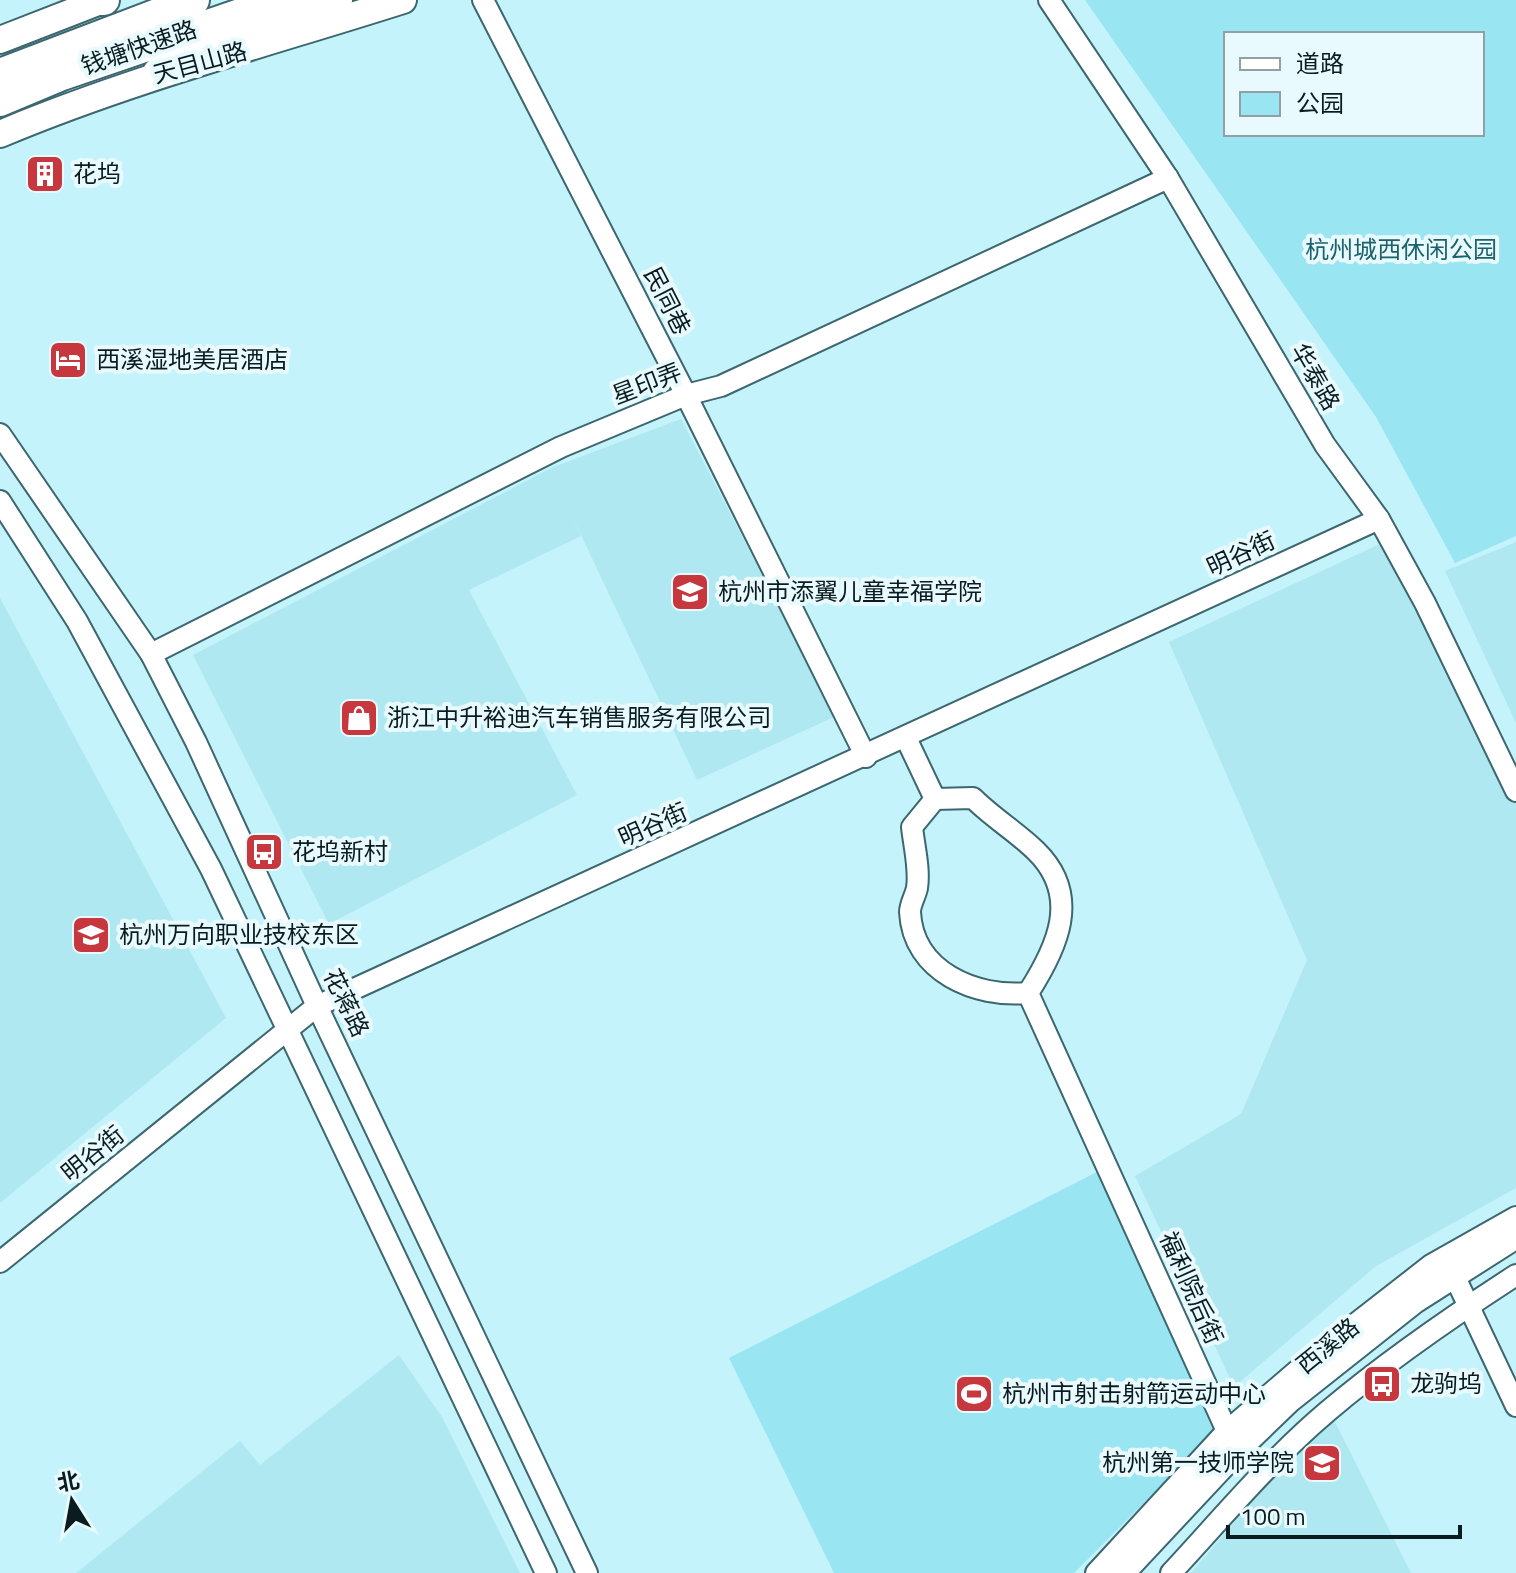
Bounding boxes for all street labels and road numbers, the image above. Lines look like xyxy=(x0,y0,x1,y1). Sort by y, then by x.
street label: 钱塘快速路 xyxy=(76,11,201,84)
street label: 天目山路 xyxy=(149,32,251,92)
street label: 民同巷 xyxy=(636,260,700,341)
street label: 华泰路 xyxy=(1282,336,1349,417)
street label: 星印弄 xyxy=(607,353,687,413)
street label: 明谷街 xyxy=(1200,522,1281,585)
street label: 明谷街 xyxy=(612,793,693,855)
street label: 花蒋路 xyxy=(315,962,379,1043)
street label: 明谷街 xyxy=(53,1117,132,1190)
street label: 福利院后街 xyxy=(1151,1225,1233,1350)
street label: 西溪路 xyxy=(1288,1309,1367,1382)

